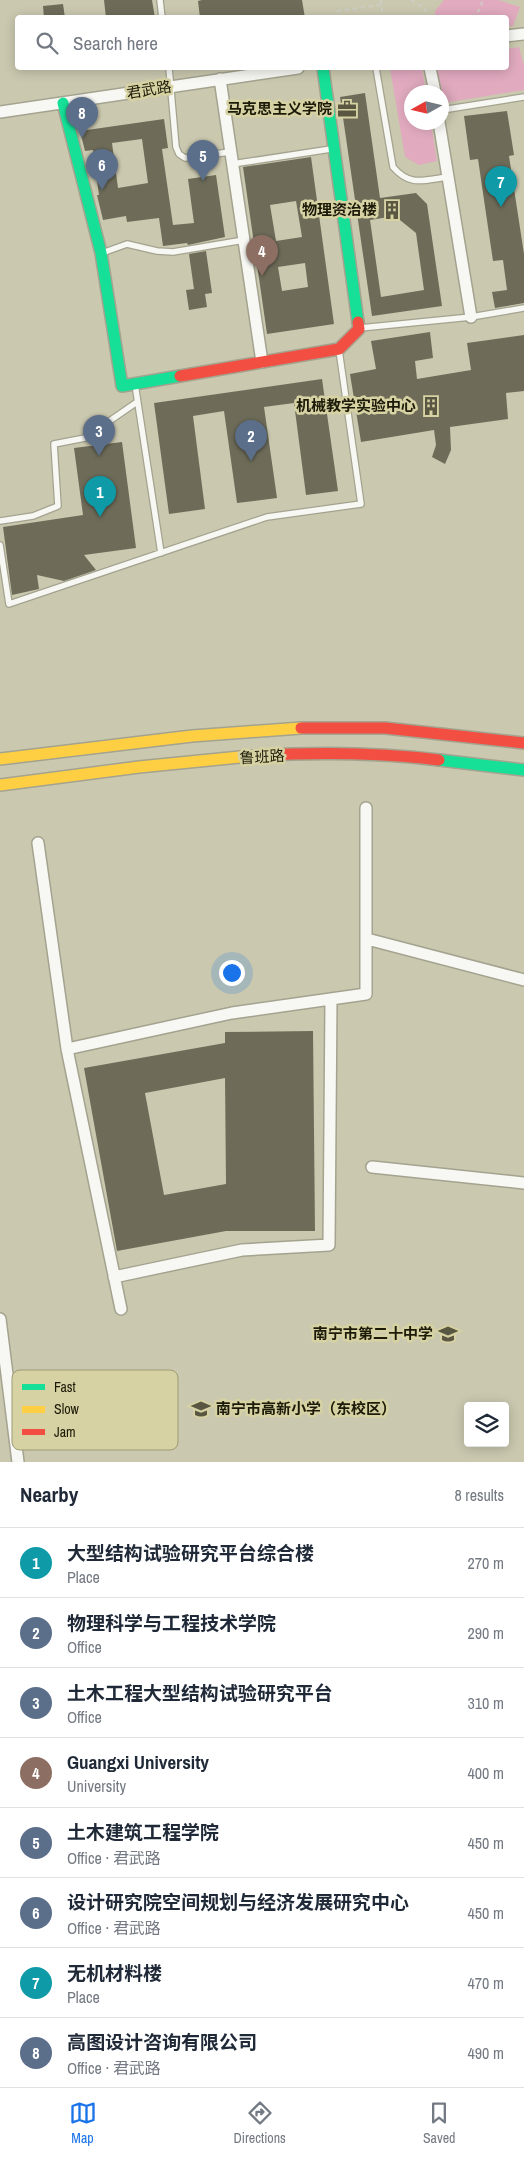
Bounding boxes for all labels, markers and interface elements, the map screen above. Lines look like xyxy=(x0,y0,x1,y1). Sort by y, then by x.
search box xyxy=(15,15,509,70)
icon: search xyxy=(33,29,61,57)
text: Search here xyxy=(73,30,158,56)
street label: 君武路 xyxy=(125,76,173,103)
north arrow xyxy=(404,85,449,130)
pin: 8 xyxy=(66,97,98,138)
place label: 马克思主义学院 xyxy=(227,98,332,119)
office icon: 马克思主义学院 xyxy=(336,98,358,120)
pin: 5 xyxy=(187,140,219,181)
pin: 6 xyxy=(86,149,118,190)
pin: 7 xyxy=(485,166,517,207)
place label: 物理资治楼 xyxy=(302,199,377,220)
building icon: 物理资治楼 xyxy=(381,199,403,221)
pin: 4 xyxy=(246,235,278,276)
place label: 机械教学实验中心 xyxy=(296,395,416,416)
building icon: 机械教学实验中心 xyxy=(420,395,442,417)
pin: 3 xyxy=(83,415,115,456)
pin: 2 xyxy=(235,420,267,461)
pin: 1 xyxy=(84,476,116,517)
street label: 鲁班路 xyxy=(239,745,285,768)
your location xyxy=(219,960,245,986)
place label: 南宁市第二十中学 xyxy=(313,1323,433,1344)
school or university icon: 南宁市第二十中学 xyxy=(437,1323,459,1345)
legend xyxy=(12,1370,178,1450)
text: Fast xyxy=(54,1378,76,1396)
school or university icon: 南宁市高新小学（东校区） xyxy=(190,1398,212,1420)
place label: 南宁市高新小学（东校区） xyxy=(216,1398,396,1419)
text: Slow xyxy=(54,1400,80,1418)
map controls xyxy=(464,1402,509,1447)
button: layers xyxy=(464,1402,509,1447)
text: Jam xyxy=(54,1423,76,1441)
text: Nearby xyxy=(20,1480,78,1509)
text: 8 results xyxy=(454,1484,504,1506)
text: 大型结构试验研究平台综合楼 xyxy=(67,1540,314,1566)
text: 1 xyxy=(32,1552,40,1574)
text: 270 m xyxy=(468,1552,504,1574)
text: Place xyxy=(67,1566,100,1588)
text: 物理科学与工程技术学院 xyxy=(67,1610,276,1636)
text: 2 xyxy=(32,1622,40,1644)
text: 290 m xyxy=(468,1622,504,1644)
text: Office xyxy=(67,1636,102,1658)
text: 土木工程大型结构试验研究平台 xyxy=(67,1680,333,1706)
text: 3 xyxy=(32,1692,40,1714)
text: 310 m xyxy=(468,1692,504,1714)
text: Office xyxy=(67,1706,102,1728)
text: Guangxi University xyxy=(67,1749,209,1775)
text: 4 xyxy=(32,1762,40,1784)
text: 400 m xyxy=(468,1762,504,1784)
text: University xyxy=(67,1775,126,1797)
text: 土木建筑工程学院 xyxy=(67,1819,219,1845)
text: 5 xyxy=(32,1832,40,1854)
text: 450 m xyxy=(468,1832,504,1854)
text: Office · 君武路 xyxy=(67,1847,161,1869)
text: 设计研究院空间规划与经济发展研究中心 xyxy=(67,1889,409,1915)
text: 6 xyxy=(32,1902,40,1924)
text: 450 m xyxy=(468,1902,504,1924)
text: Office · 君武路 xyxy=(67,1917,161,1939)
text: 无机材料楼 xyxy=(67,1960,162,1986)
text: 7 xyxy=(32,1972,40,1994)
text: 470 m xyxy=(468,1972,504,1994)
text: Place xyxy=(67,1986,100,2008)
text: 高图设计咨询有限公司 xyxy=(67,2029,257,2055)
text: 8 xyxy=(32,2042,40,2064)
text: 490 m xyxy=(468,2042,504,2064)
text: Office · 君武路 xyxy=(67,2057,161,2079)
tab: Map xyxy=(69,2099,97,2147)
tab: Directions xyxy=(234,2099,286,2147)
tab: Saved xyxy=(423,2099,455,2147)

